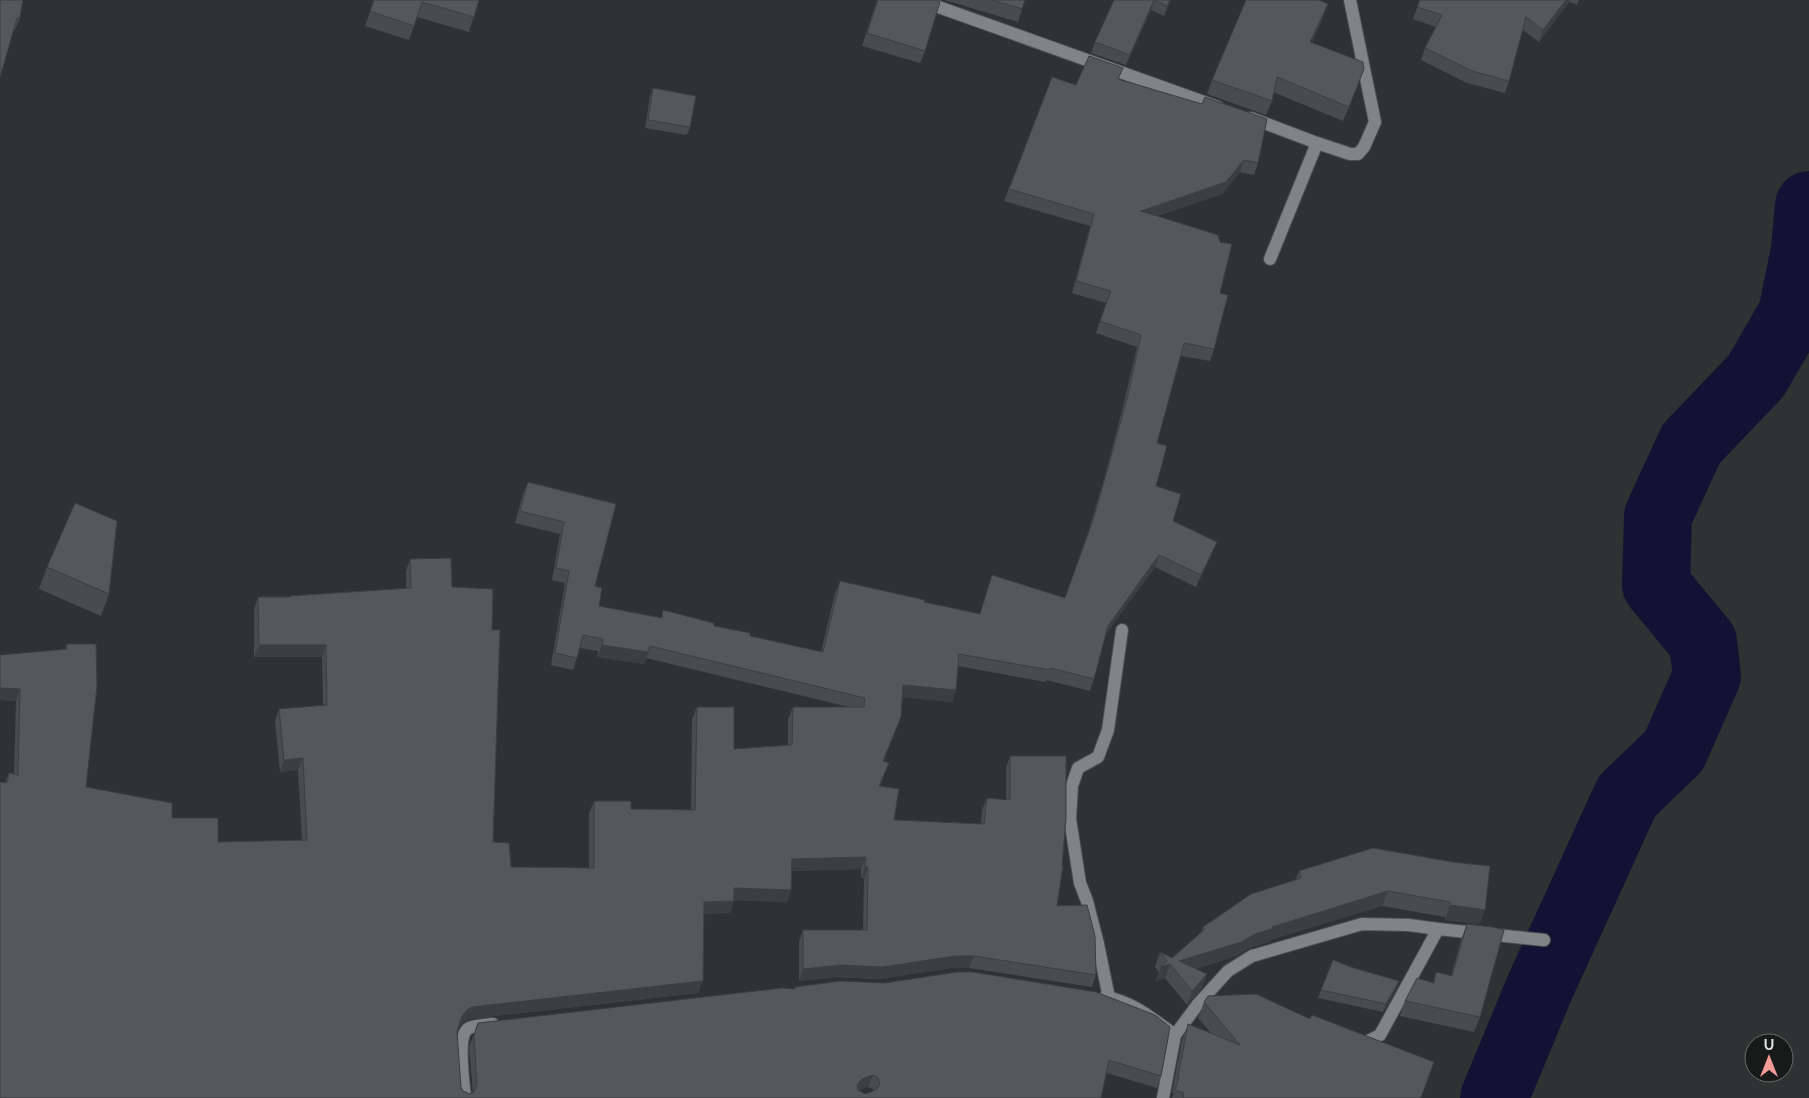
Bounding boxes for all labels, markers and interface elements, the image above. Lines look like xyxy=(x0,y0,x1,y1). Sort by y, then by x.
north arrow xyxy=(1744,1033,1794,1083)
text: U xyxy=(1764,1037,1774,1053)

